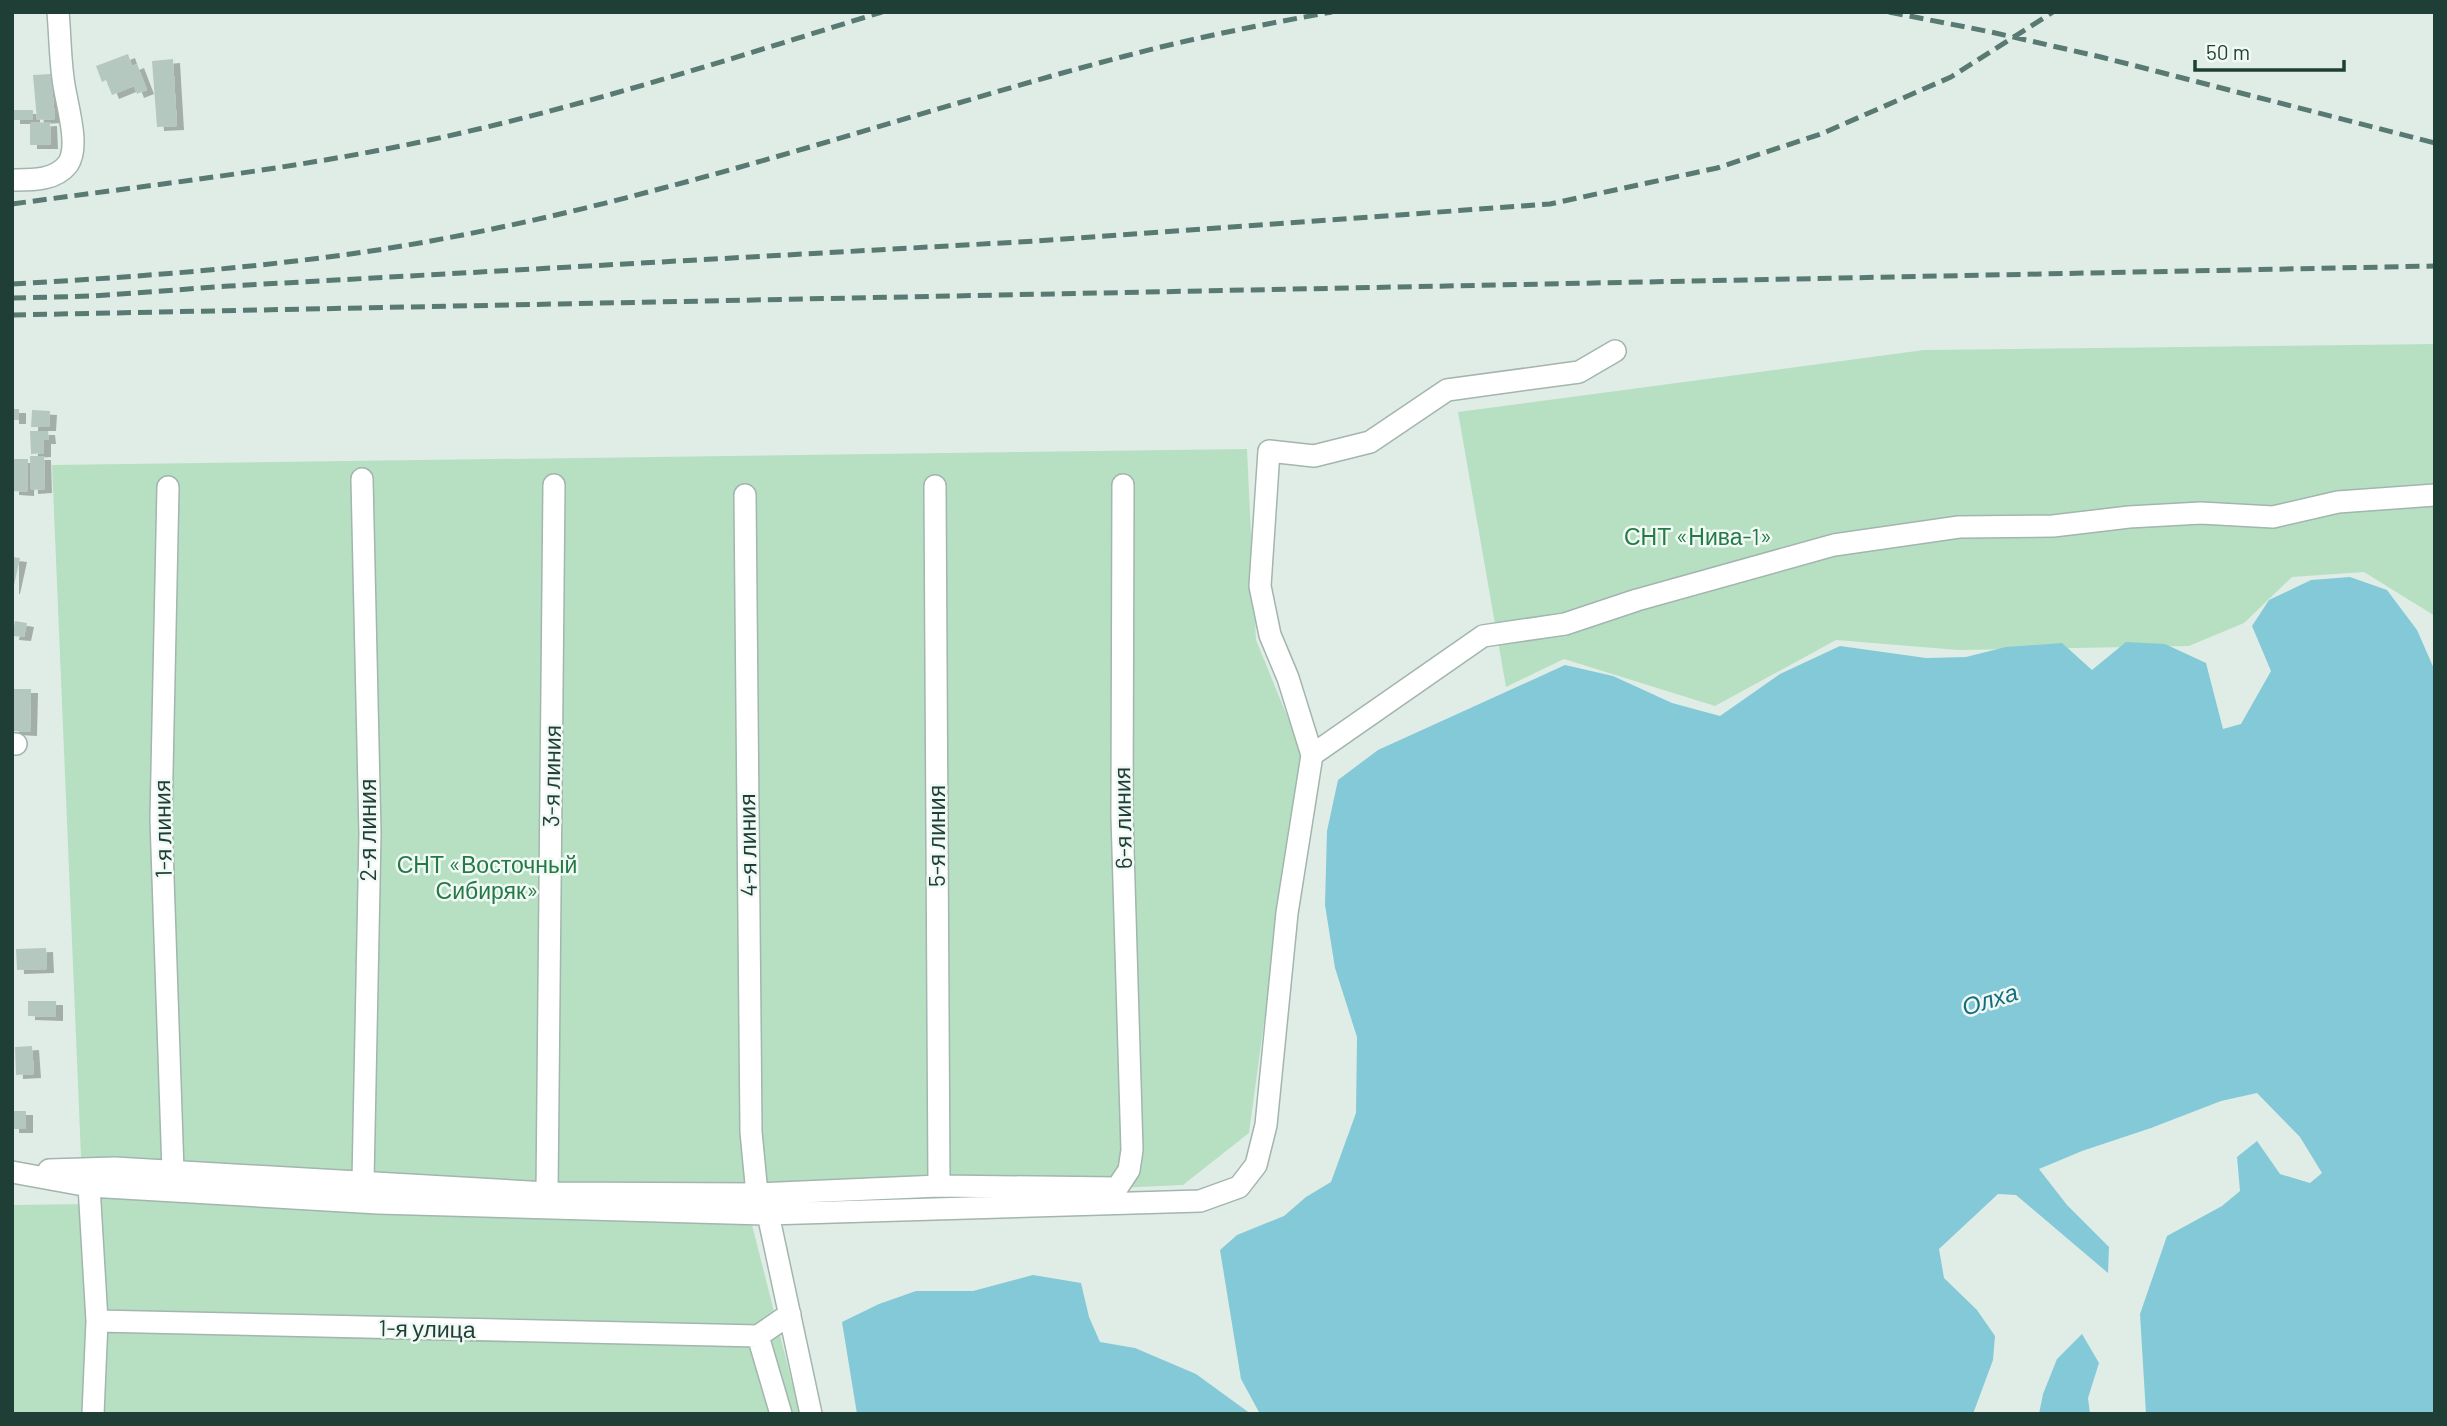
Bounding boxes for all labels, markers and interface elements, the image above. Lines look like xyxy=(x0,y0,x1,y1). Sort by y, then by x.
scale bar xyxy=(2195,28,2344,72)
text: 50 m xyxy=(2206,39,2250,64)
park label: СНТ «Нива-1» xyxy=(1624,522,1772,550)
street label: 3-я линия xyxy=(536,725,566,827)
street label: 6-я линия xyxy=(1107,767,1137,869)
street label: 2-я линия xyxy=(353,779,381,881)
street label: 1-я линия xyxy=(147,780,177,878)
street label: 5-я линия xyxy=(922,785,950,887)
street label: 4-я линия xyxy=(732,793,762,897)
park label: СНТ «Восточный Сибиряк» xyxy=(397,850,577,904)
water label: Олха xyxy=(1958,976,2021,1021)
street label: 1-я улица xyxy=(378,1313,476,1343)

